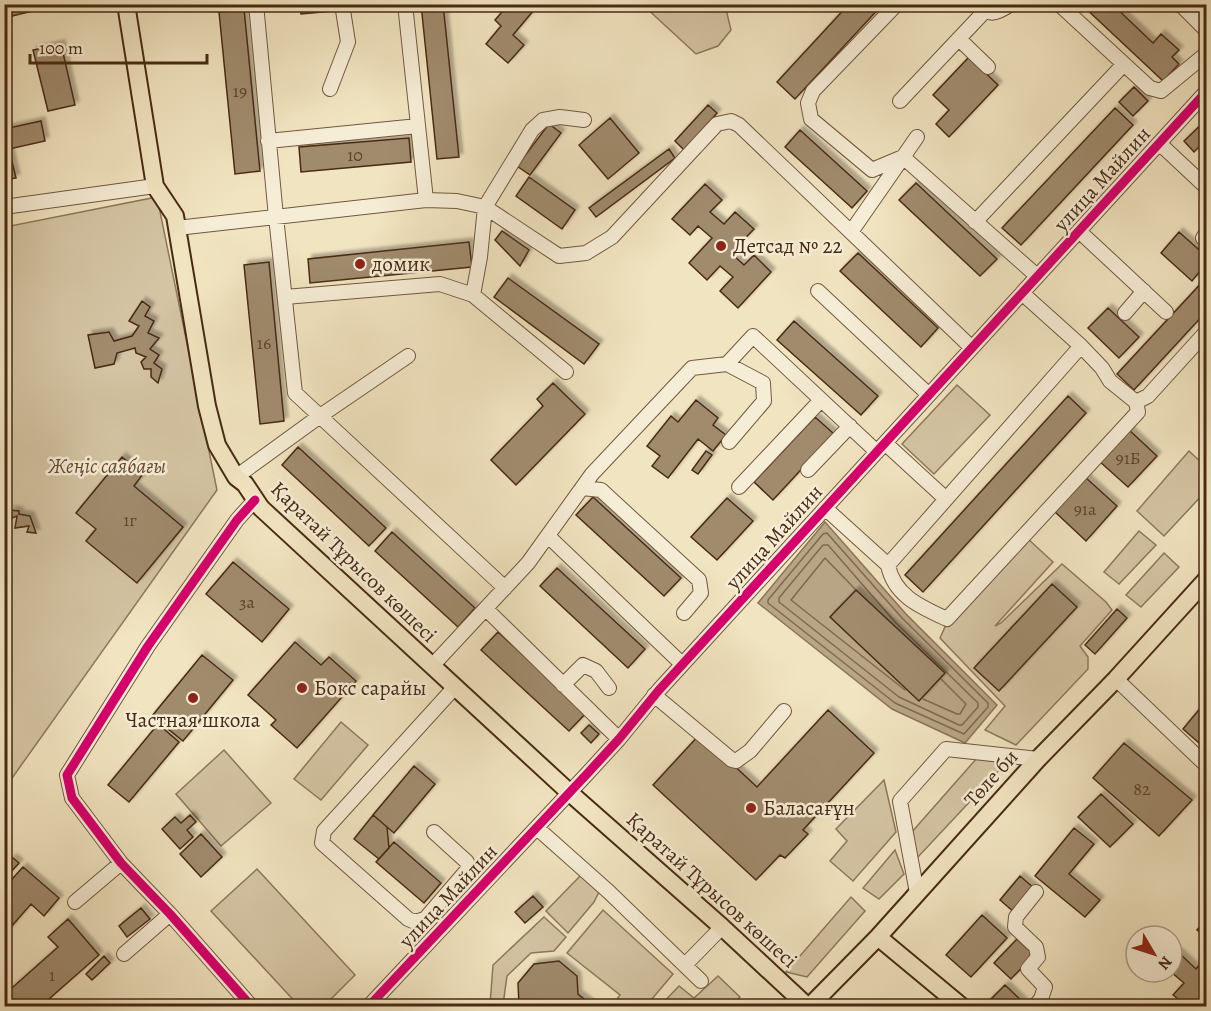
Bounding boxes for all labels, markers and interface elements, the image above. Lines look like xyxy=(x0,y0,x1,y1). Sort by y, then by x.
scale bar xyxy=(30,27,207,65)
text: 100 m xyxy=(39,36,83,60)
house number: 19 xyxy=(233,79,247,103)
street label: улица Майлин xyxy=(1047,120,1157,238)
house number: 10 xyxy=(347,143,363,167)
place label: Детсад № 22 xyxy=(733,232,842,260)
marker: Детсад № 22 xyxy=(714,239,728,253)
place label: домик xyxy=(371,250,430,278)
marker: домик xyxy=(353,257,367,271)
house number: 16 xyxy=(257,331,271,355)
house number: 91Б xyxy=(1115,446,1141,470)
park label: Жеңіс саябағы xyxy=(47,452,166,480)
street label: Қаратай Тұрысов көшесі xyxy=(265,475,443,649)
street label: улица Майлин xyxy=(719,478,829,596)
house number: 91а xyxy=(1074,497,1097,521)
house number: 1г xyxy=(123,508,137,532)
house number: 3а xyxy=(239,590,256,614)
place label: Бокс сарайы xyxy=(314,674,426,702)
marker: Бокс сарайы xyxy=(295,681,309,695)
marker: Частная школа xyxy=(186,691,200,705)
place label: Частная школа xyxy=(126,706,261,734)
street label: Төле би xyxy=(958,743,1024,813)
house number: 82 xyxy=(1133,777,1151,801)
place label: Баласағұн xyxy=(763,794,855,822)
marker: Баласағұн xyxy=(744,801,758,815)
street label: Қаратай Тұрысов көшесі xyxy=(621,806,803,974)
street label: улица Майлин xyxy=(392,838,503,955)
north arrow xyxy=(1124,924,1184,984)
text: N xyxy=(1152,951,1177,975)
house number: 1 xyxy=(49,963,55,987)

